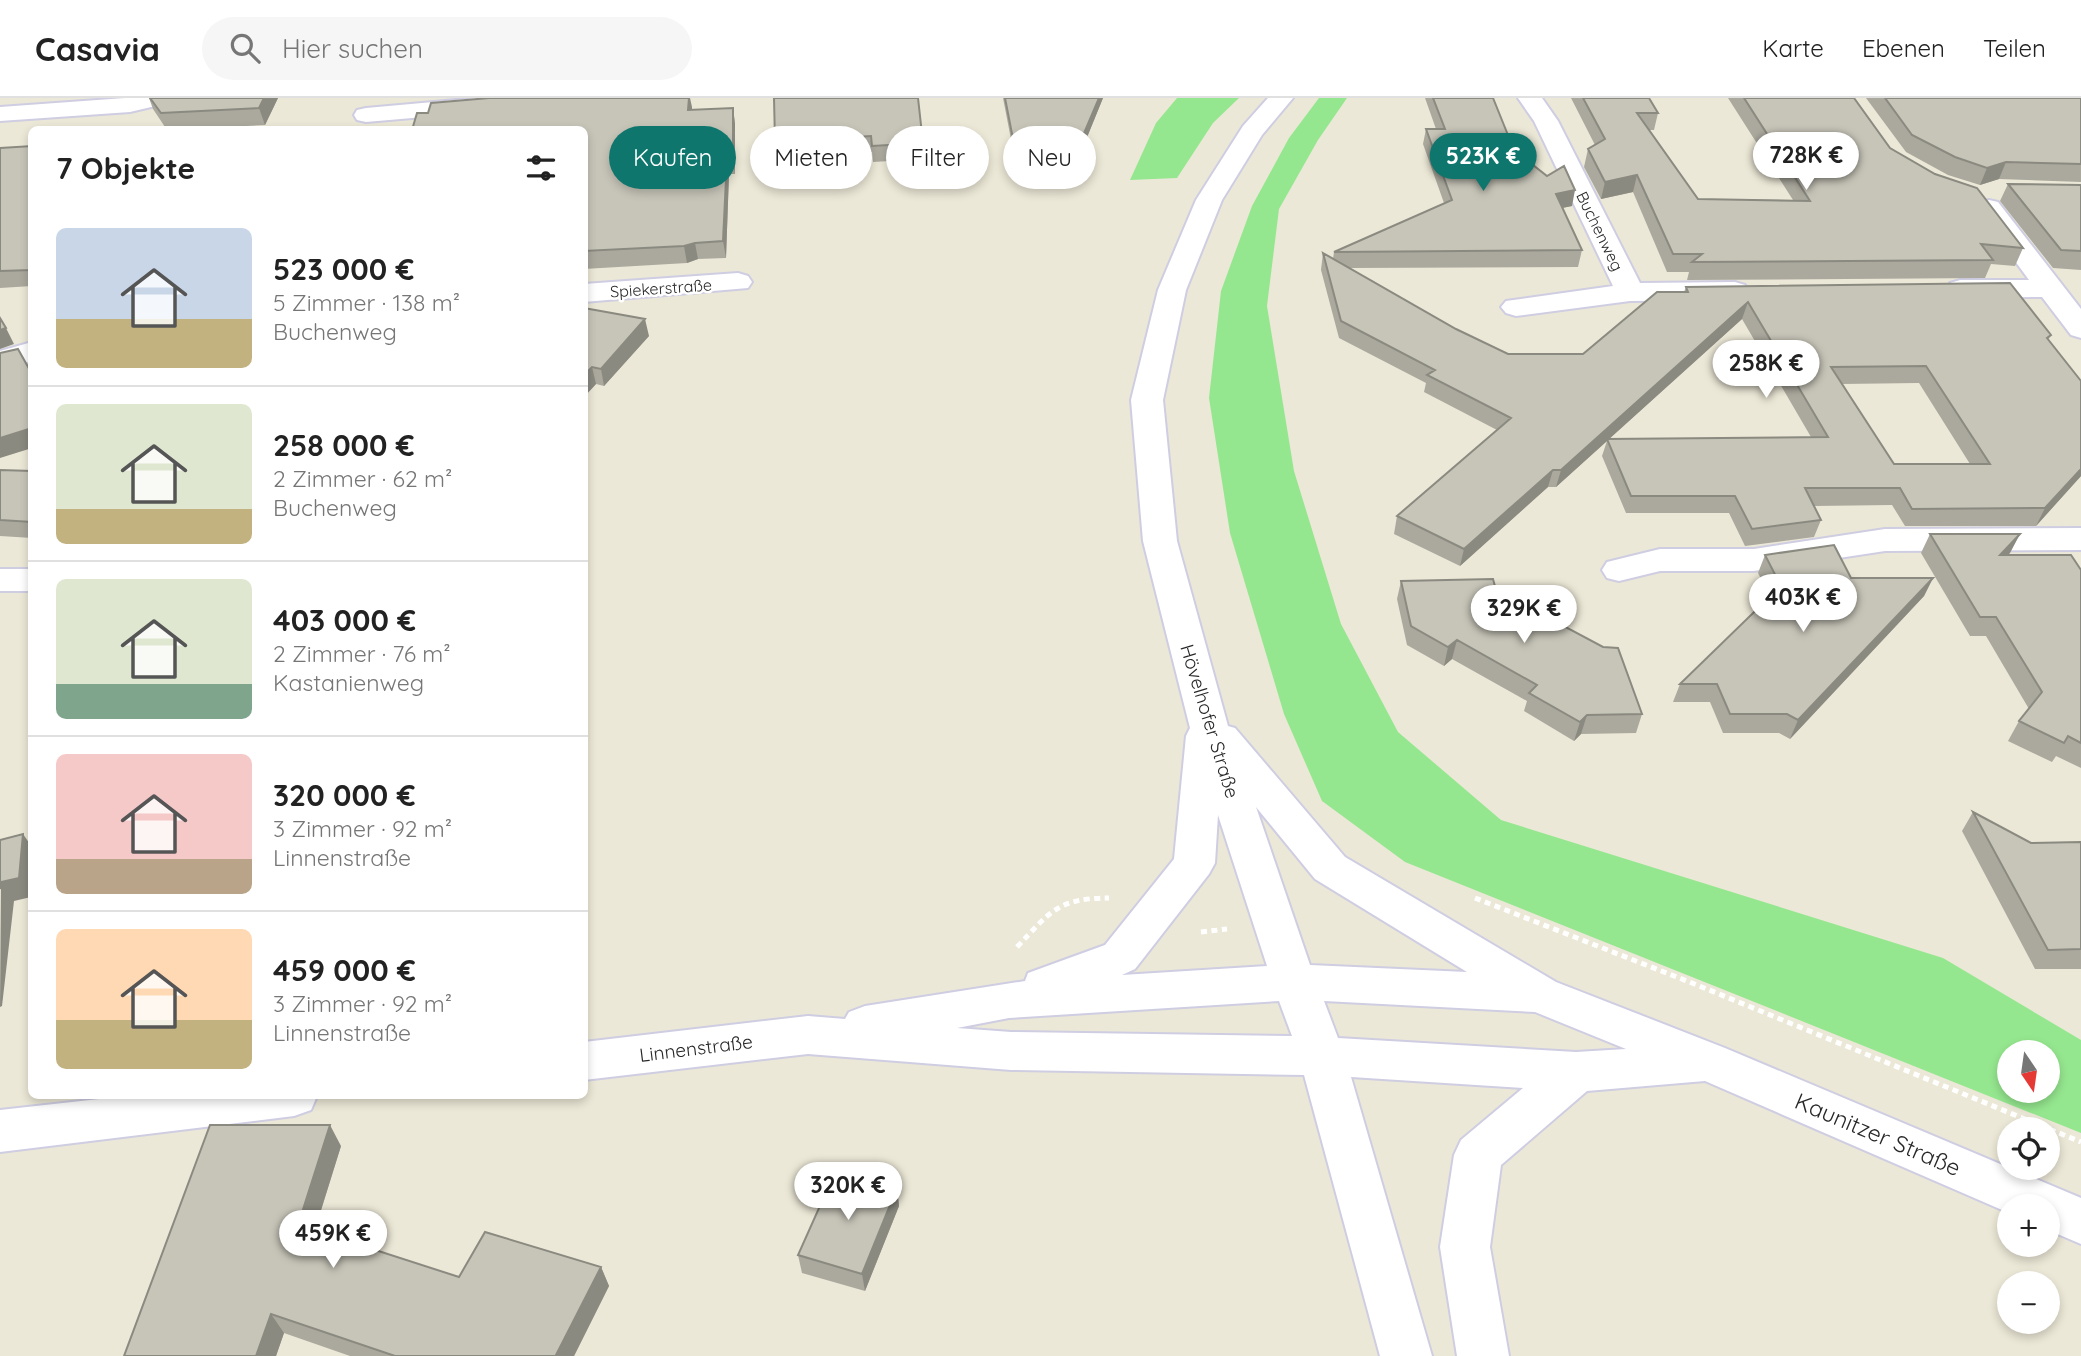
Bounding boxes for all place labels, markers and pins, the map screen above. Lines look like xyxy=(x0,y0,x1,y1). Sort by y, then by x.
pin: 728K € xyxy=(1749,132,1863,192)
pin: 523K € xyxy=(1426,134,1540,193)
pin: 258K € xyxy=(1709,341,1823,400)
pin: 403K € xyxy=(1746,574,1860,634)
pin: 329K € xyxy=(1467,586,1581,645)
pin: 320K € xyxy=(791,1162,905,1222)
pin: 459K € xyxy=(276,1210,390,1270)

